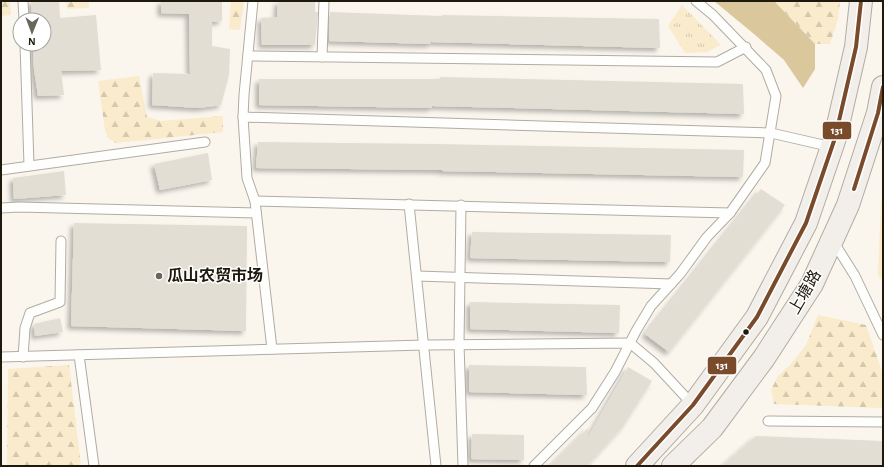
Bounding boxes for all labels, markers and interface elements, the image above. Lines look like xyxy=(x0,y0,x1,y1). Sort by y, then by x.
north arrow xyxy=(12,12,52,52)
text: N xyxy=(28,36,36,47)
line badge: 131 xyxy=(822,121,852,140)
text: 131 xyxy=(831,125,843,136)
place label: 瓜山农贸市场 xyxy=(167,267,263,284)
street label: 上塘路 xyxy=(785,267,824,317)
marker: 瓜山农贸市场 xyxy=(154,271,164,281)
unlabelled marker xyxy=(741,327,751,337)
line badge: 131 xyxy=(707,356,737,375)
text: 131 xyxy=(716,360,728,371)

